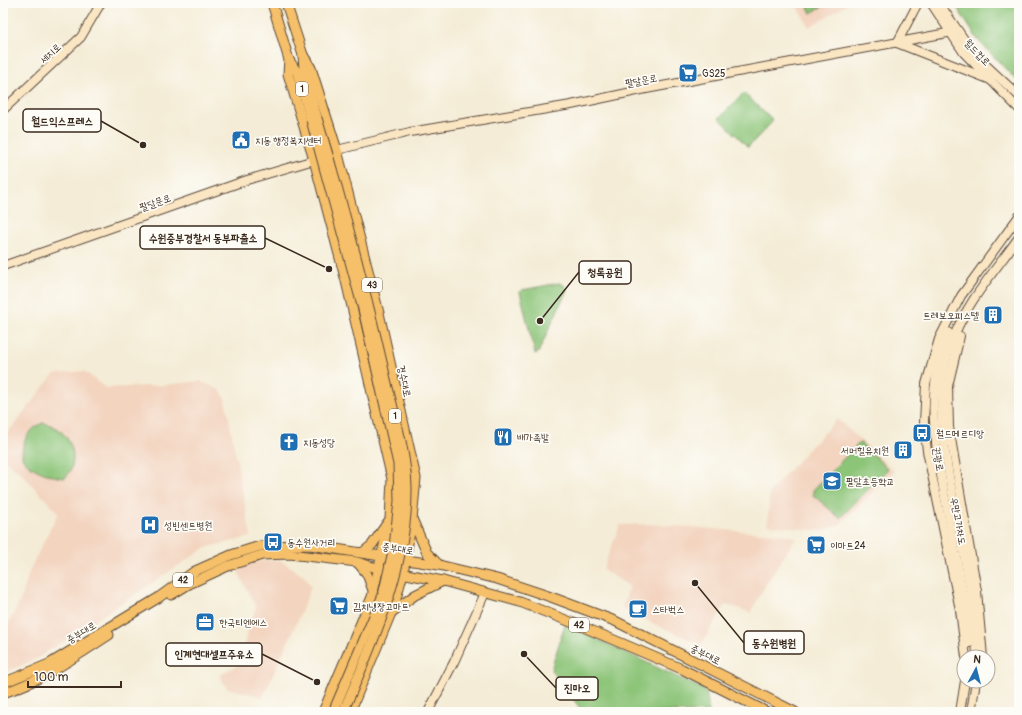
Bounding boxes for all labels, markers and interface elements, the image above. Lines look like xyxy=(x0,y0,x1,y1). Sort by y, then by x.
street label: 월드컵로 xyxy=(962,37,993,69)
street label: 세지로 xyxy=(38,41,64,66)
supermarket icon: GS25 xyxy=(677,62,699,84)
place label: GS25 xyxy=(702,68,725,80)
street label: 팔달문로 xyxy=(624,72,658,90)
road number: 1 xyxy=(296,82,308,96)
callout: 월드익스프레스 xyxy=(23,109,101,132)
text: 월드익스프레스 xyxy=(31,115,93,128)
public building icon: 지동 행정복지센터 xyxy=(230,129,252,151)
place label: 지동 행정복지센터 xyxy=(255,135,322,147)
street label: 팔달문로 xyxy=(138,192,172,214)
callout: 수원중부경찰서 동부파출소 xyxy=(140,226,265,249)
text: 수원중부경찰서 동부파출소 xyxy=(149,232,257,245)
callout: 청록공원 xyxy=(579,261,631,284)
text: 청록공원 xyxy=(587,266,623,279)
road number: 43 xyxy=(362,278,382,292)
building icon: 트레보오피스텔 xyxy=(982,304,1004,326)
place label: 트레보오피스텔 xyxy=(923,310,979,322)
street label: 경수대로 xyxy=(395,364,413,398)
road number: 1 xyxy=(389,409,401,423)
bus stop icon: 월드메르디앙 xyxy=(911,422,933,444)
restaurant icon: 배가족발 xyxy=(492,426,514,448)
place label: 월드메르디앙 xyxy=(936,428,984,440)
church icon: 지동성당 xyxy=(278,431,300,453)
place label: 배가족발 xyxy=(517,432,549,444)
place label: 지동성당 xyxy=(303,437,335,449)
building icon: 서머힐유치원 xyxy=(892,439,914,461)
place label: 서머힐유치원 xyxy=(841,445,889,457)
street label: 권광로 xyxy=(930,446,946,472)
school or university icon: 팔달초등학교 xyxy=(821,470,843,492)
place label: 팔달초등학교 xyxy=(846,476,894,488)
street label: 우만고가차도 xyxy=(948,496,968,546)
hospital icon: 성빈센트병원 xyxy=(139,514,161,536)
place label: 성빈센트병원 xyxy=(164,520,212,532)
bus stop icon: 동수원사거리 xyxy=(262,531,284,553)
supermarket icon: 이마트24 xyxy=(805,534,827,556)
place label: 동수원사거리 xyxy=(287,537,335,549)
place label: 이마트24 xyxy=(830,540,866,552)
street label: 중부대로 xyxy=(381,541,415,557)
road number: 42 xyxy=(173,573,193,587)
supermarket icon: 김치냉장고마트 xyxy=(328,595,350,617)
cafe icon: 스타벅스 xyxy=(627,598,649,620)
place label: 김치냉장고마트 xyxy=(353,601,409,613)
place label: 스타벅스 xyxy=(652,604,684,616)
office icon: 한국티엔에스 xyxy=(194,611,216,633)
place label: 한국티엔에스 xyxy=(219,617,267,629)
road number: 42 xyxy=(569,618,589,632)
street label: 중부대로 xyxy=(65,619,98,646)
callout: 동수원병원 xyxy=(744,631,804,654)
text: 동수원병원 xyxy=(752,637,796,650)
street label: 중부대로 xyxy=(688,642,723,668)
callout: 인계현대셀프주유소 xyxy=(166,643,262,666)
text: 인계현대셀프주유소 xyxy=(174,648,254,661)
north arrow xyxy=(956,649,996,689)
text: N xyxy=(973,653,982,667)
scale bar xyxy=(28,663,121,689)
text: 100 m xyxy=(34,670,69,685)
callout: 진마오 xyxy=(556,677,598,700)
text: 진마오 xyxy=(564,682,590,695)

